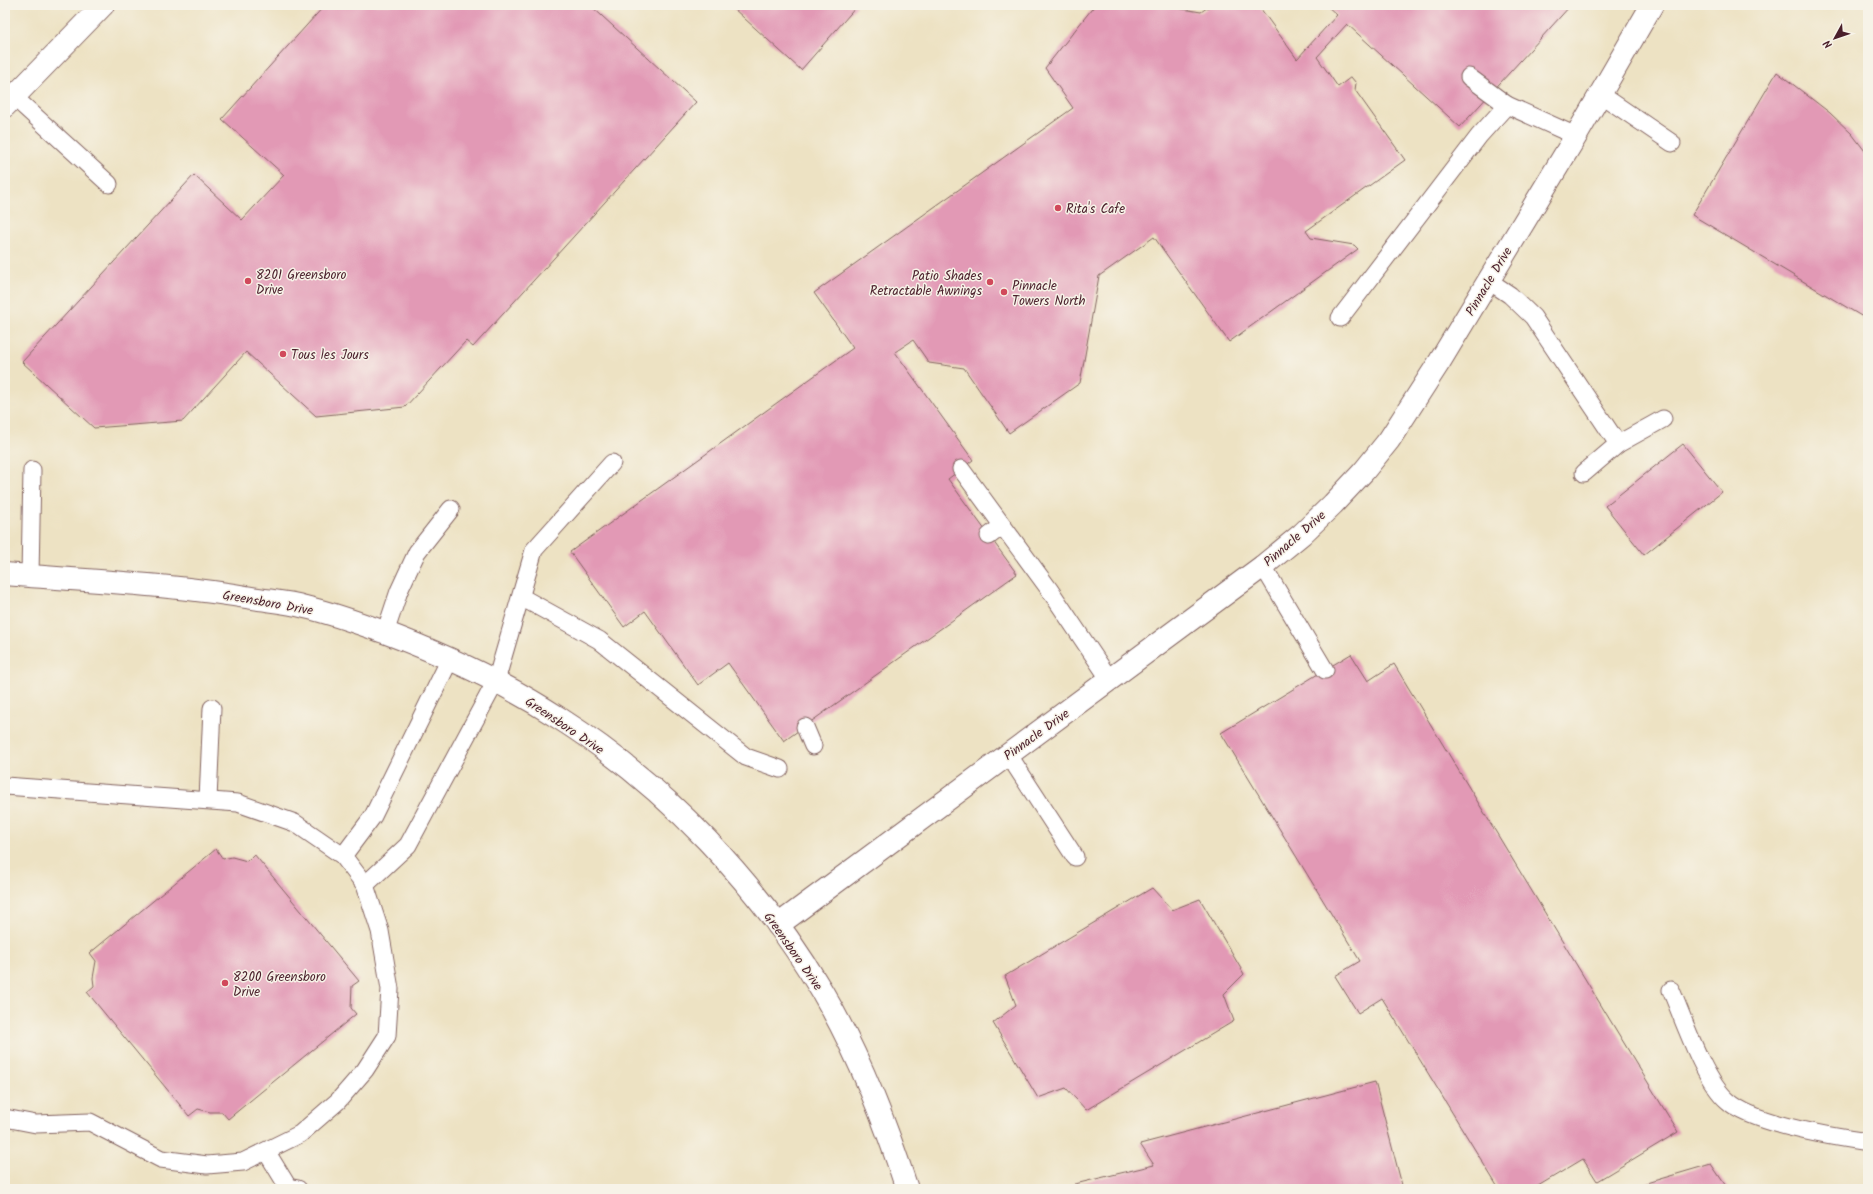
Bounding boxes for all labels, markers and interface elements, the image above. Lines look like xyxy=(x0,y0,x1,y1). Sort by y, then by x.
north arrow xyxy=(1815,18,1855,58)
text: N xyxy=(1819,35,1837,52)
place label: Rita's Cafe xyxy=(1066,199,1125,220)
marker: Rita's Cafe xyxy=(1053,203,1063,213)
street label: Pinnacle Drive xyxy=(1460,243,1518,320)
place label: 8201 Greensboro Drive xyxy=(256,265,347,301)
place label: Patio Shades Retractable Awnings xyxy=(870,266,982,302)
marker: 8201 Greensboro Drive xyxy=(243,276,253,286)
place label: Pinnacle Towers North xyxy=(1012,276,1086,312)
marker: Patio Shades Retractable Awnings xyxy=(985,277,995,287)
marker: Pinnacle Towers North xyxy=(999,287,1009,297)
place label: Tous les Jours xyxy=(291,345,369,366)
marker: Tous les Jours xyxy=(278,349,288,359)
street label: Pinnacle Drive xyxy=(1259,506,1331,572)
street label: Greensboro Drive xyxy=(221,585,315,622)
street label: Greensboro Drive xyxy=(520,692,608,761)
street label: Pinnacle Drive xyxy=(999,704,1074,766)
street label: Greensboro Drive xyxy=(758,908,828,996)
place label: 8200 Greensboro Drive xyxy=(233,967,326,1003)
marker: 8200 Greensboro Drive xyxy=(220,978,230,988)

